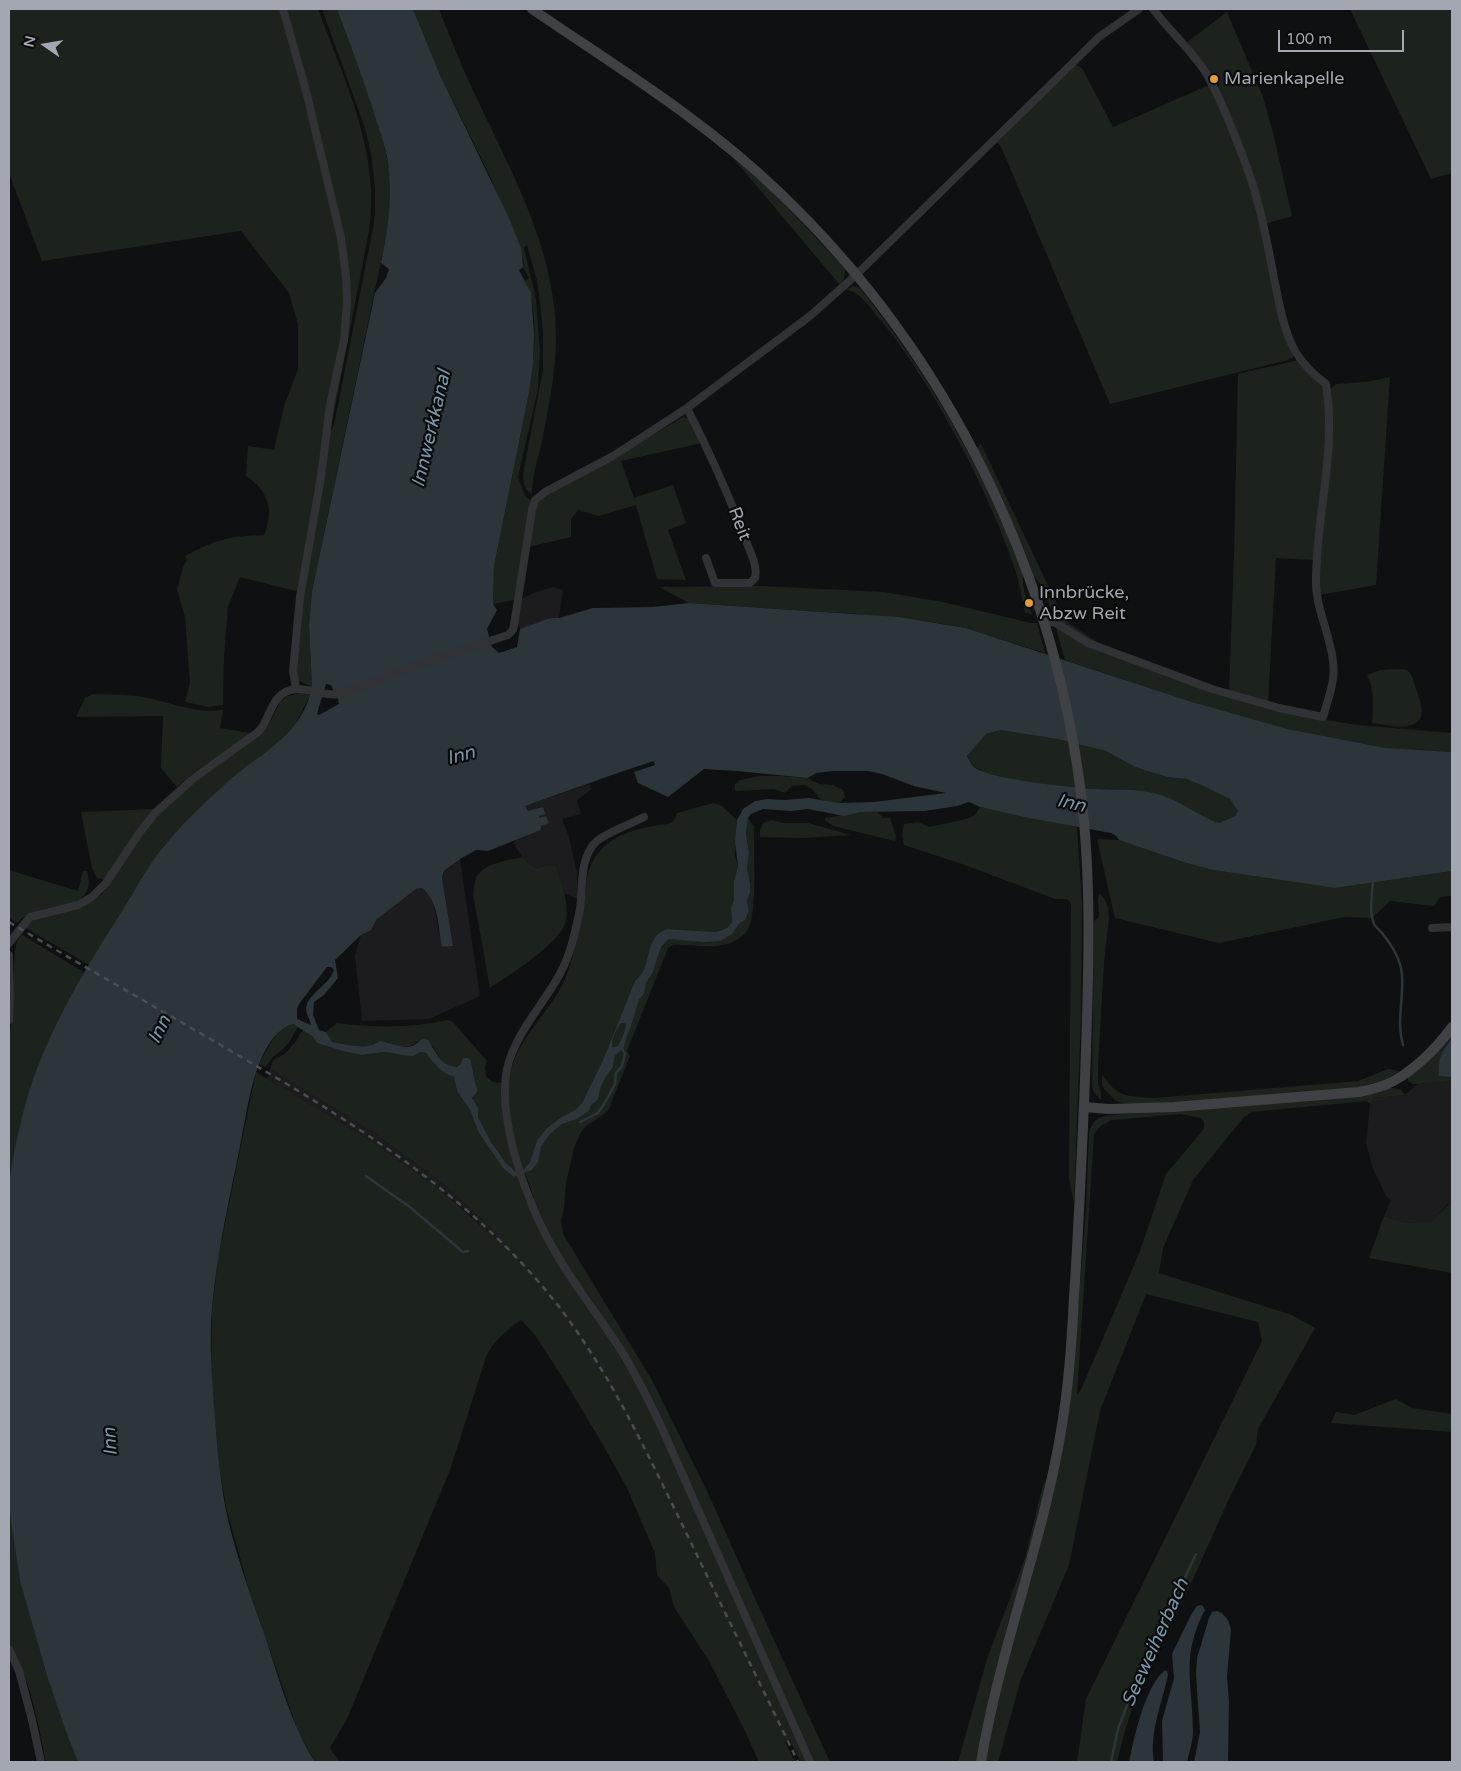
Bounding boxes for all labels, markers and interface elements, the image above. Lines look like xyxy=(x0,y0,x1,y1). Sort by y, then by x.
north arrow xyxy=(20,20,70,70)
scale bar xyxy=(1281,20,1407,52)
text: 100 m xyxy=(1286,30,1332,48)
text: N xyxy=(20,34,39,49)
place label: Marienkapelle xyxy=(1224,68,1344,90)
marker: Marienkapelle xyxy=(1208,73,1220,85)
water label: Innwerkkanal xyxy=(407,368,457,490)
street label: Reit xyxy=(723,504,755,544)
place label: Innbrücke, Abzw Reit xyxy=(1039,582,1129,624)
marker: Innbrücke, Abzw Reit xyxy=(1023,597,1035,609)
water label: Inn xyxy=(444,741,478,771)
water label: Inn xyxy=(1055,790,1087,818)
water label: Inn xyxy=(144,1012,176,1048)
water label: Inn xyxy=(99,1427,123,1457)
water label: Seeweiherbach xyxy=(1118,1576,1194,1710)

